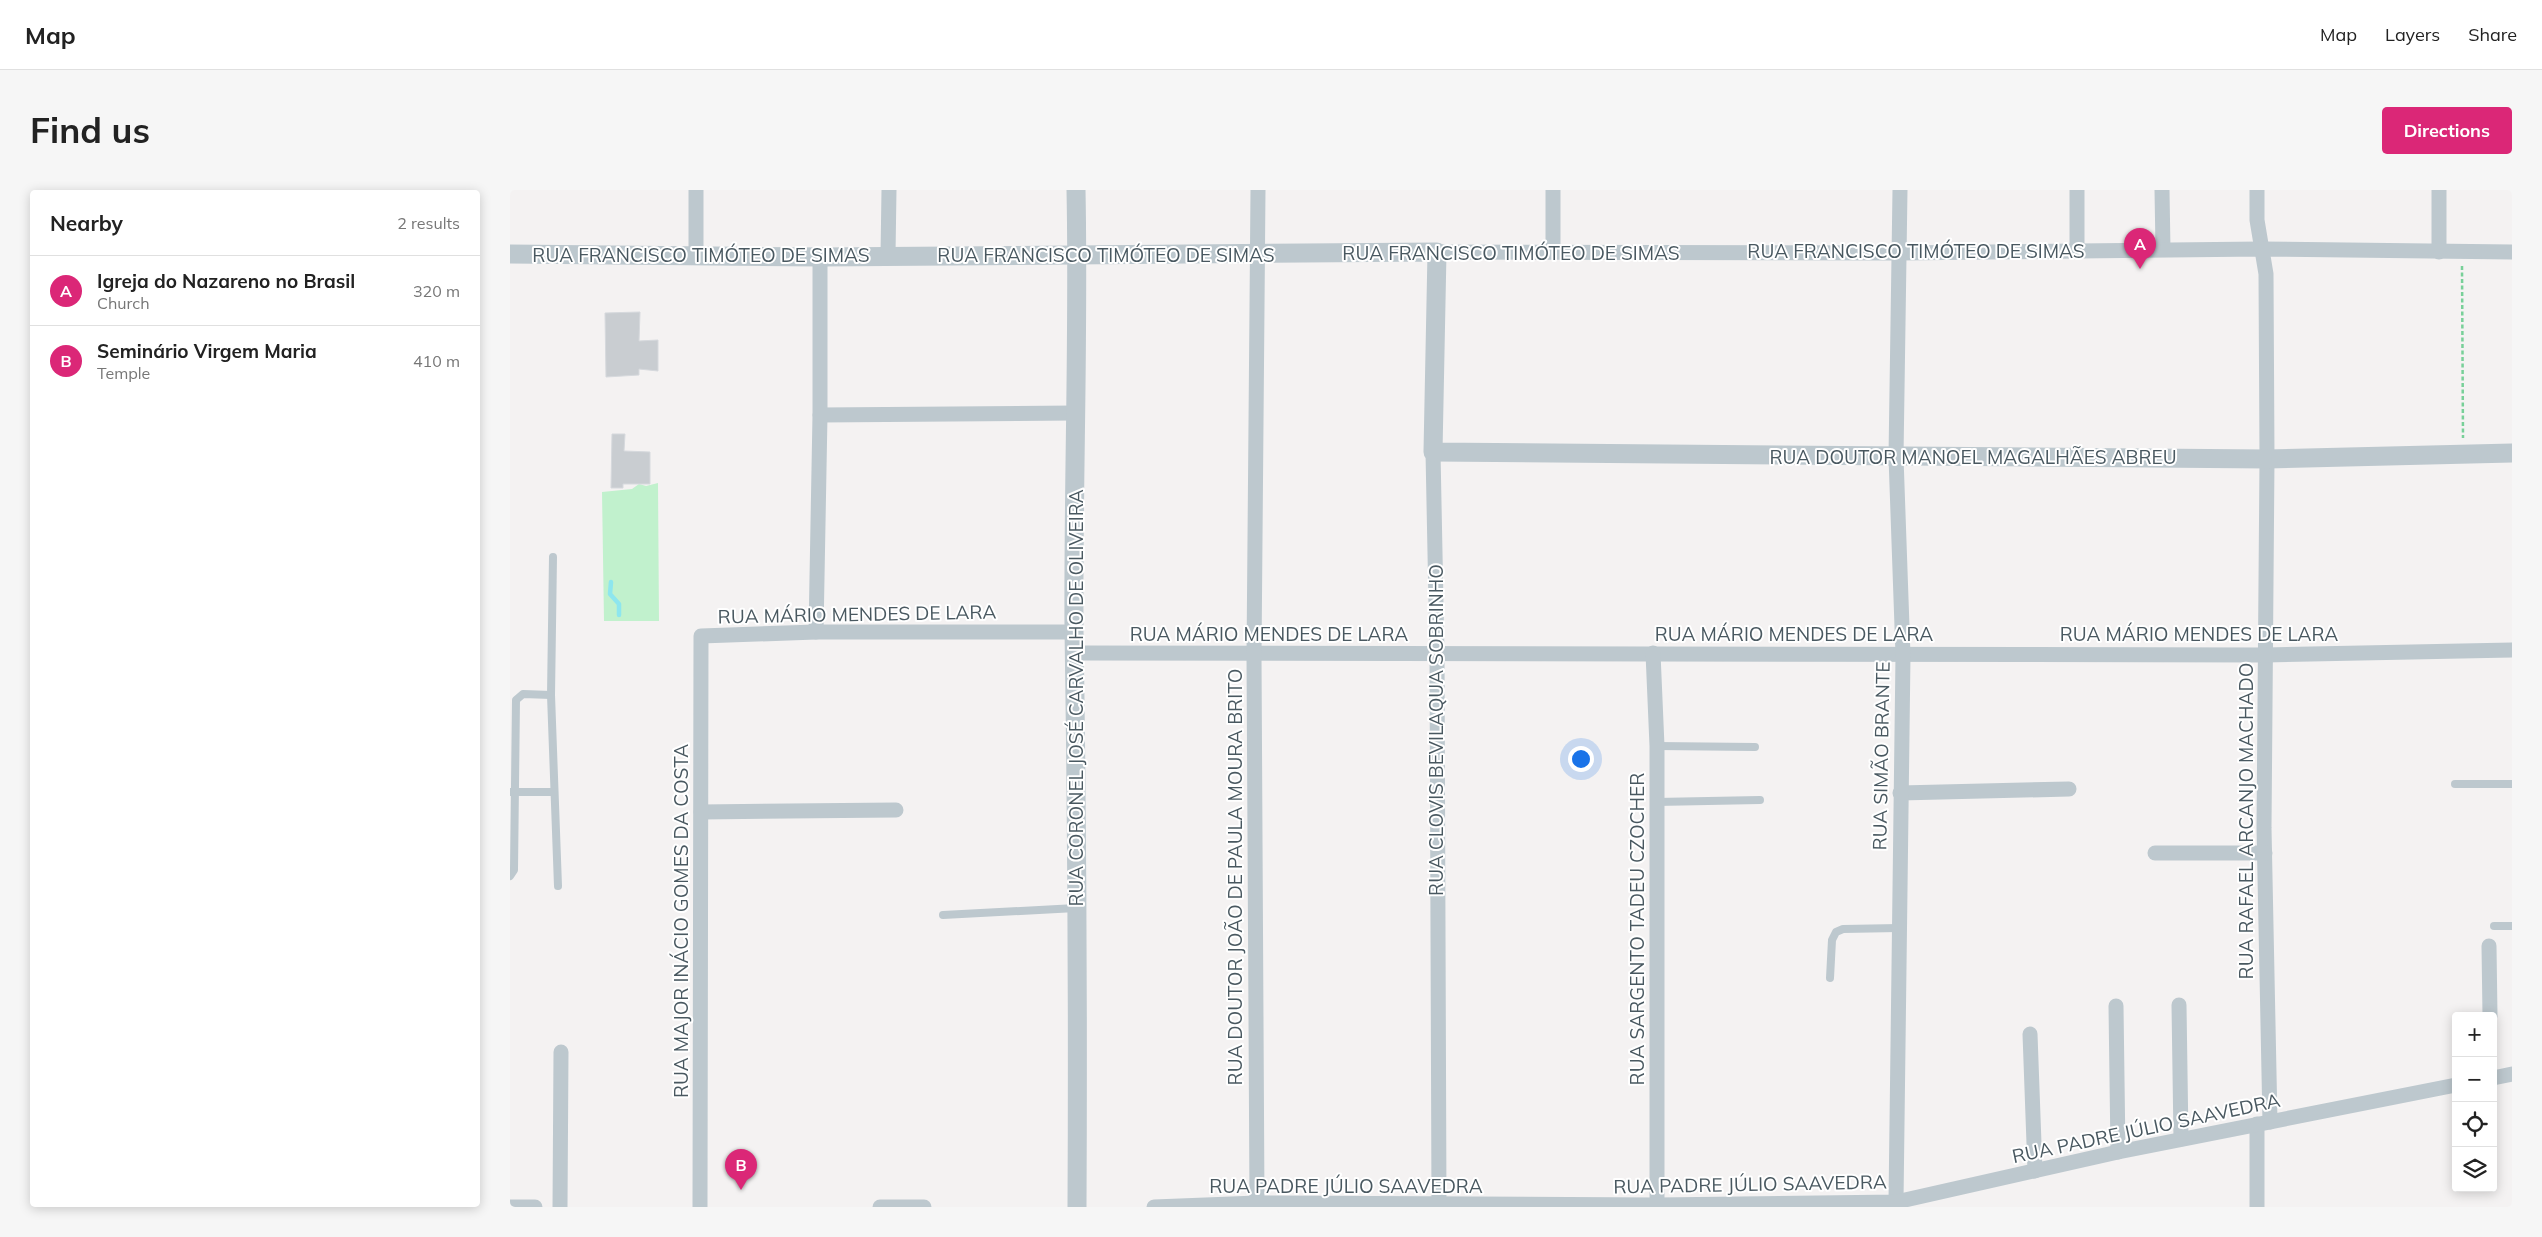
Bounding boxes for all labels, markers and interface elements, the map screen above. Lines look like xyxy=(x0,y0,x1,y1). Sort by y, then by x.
text: Map xyxy=(25,20,76,50)
text: Map xyxy=(2320,23,2357,46)
text: Layers xyxy=(2385,23,2440,46)
text: Share xyxy=(2468,23,2517,46)
button: Directions xyxy=(2382,107,2512,154)
text: Find us xyxy=(30,108,150,152)
text: Nearby xyxy=(50,210,123,236)
text: 2 results xyxy=(397,213,460,233)
pin: A xyxy=(2124,228,2156,269)
street label: RUA FRANCISCO TIMÓTEO DE SIMAS xyxy=(1747,239,2085,263)
street label: RUA FRANCISCO TIMÓTEO DE SIMAS xyxy=(1342,241,1680,265)
street label: RUA FRANCISCO TIMÓTEO DE SIMAS xyxy=(532,243,870,267)
street label: RUA FRANCISCO TIMÓTEO DE SIMAS xyxy=(937,243,1275,267)
text: Igreja do Nazareno no Brasil xyxy=(97,269,355,293)
text: A xyxy=(60,281,72,301)
text: 320 m xyxy=(413,281,460,301)
text: Church xyxy=(97,293,150,313)
text: Seminário Virgem Maria xyxy=(97,339,317,363)
text: B xyxy=(60,351,72,371)
text: 410 m xyxy=(413,351,460,371)
text: Temple xyxy=(97,363,150,383)
street label: RUA DOUTOR MANOEL MAGALHÃES ABREU xyxy=(1769,445,2177,469)
street label: RUA CORONEL JOSÉ CARVALHO DE OLIVEIRA xyxy=(1064,489,1088,907)
street label: RUA CLOVIS BEVILAQUA SOBRINHO xyxy=(1424,564,1448,896)
street label: RUA MÁRIO MENDES DE LARA xyxy=(718,600,997,628)
street label: RUA MÁRIO MENDES DE LARA xyxy=(1130,622,1408,646)
street label: RUA MÁRIO MENDES DE LARA xyxy=(1655,622,1933,646)
street label: RUA MÁRIO MENDES DE LARA xyxy=(2060,622,2338,646)
street label: RUA SIMÃO BRANTE xyxy=(1867,661,1895,851)
street label: RUA RAFAEL ARCANJO MACHADO xyxy=(2234,663,2258,979)
street label: RUA DOUTOR JOÃO DE PAULA MOURA BRITO xyxy=(1223,669,1247,1086)
street label: RUA MAJOR INÁCIO GOMES DA COSTA xyxy=(669,744,693,1098)
your location xyxy=(1568,746,1594,772)
street label: RUA SARGENTO TADEU CZOCHER xyxy=(1625,773,1649,1085)
map controls xyxy=(2452,1012,2497,1192)
button: + xyxy=(2452,1012,2497,1057)
button: − xyxy=(2452,1057,2497,1102)
street label: RUA PADRE JÚLIO SAAVEDRA xyxy=(2010,1088,2282,1168)
button: locate xyxy=(2452,1102,2497,1147)
button: layers xyxy=(2452,1147,2497,1192)
pin: B xyxy=(725,1149,757,1190)
street label: RUA PADRE JÚLIO SAAVEDRA xyxy=(1613,1170,1887,1198)
street label: RUA PADRE JÚLIO SAAVEDRA xyxy=(1209,1174,1483,1198)

